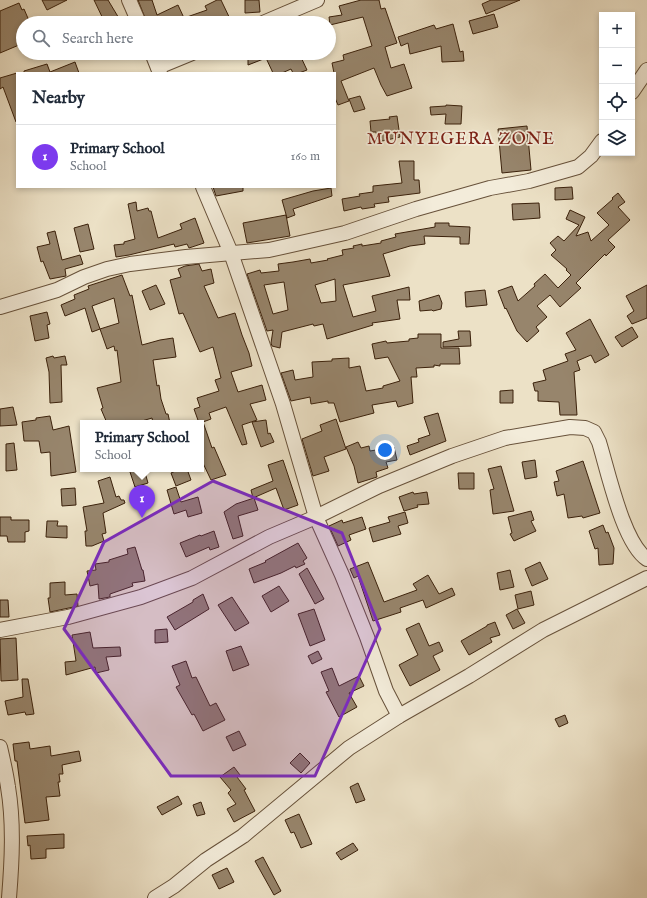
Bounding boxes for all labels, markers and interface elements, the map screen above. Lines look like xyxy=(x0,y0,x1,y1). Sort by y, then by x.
map controls xyxy=(599,12,635,156)
button: + xyxy=(599,12,635,48)
search box xyxy=(16,16,336,60)
icon: search xyxy=(30,27,52,49)
text: Search here xyxy=(62,29,133,48)
button: − xyxy=(599,48,635,84)
button: locate xyxy=(599,84,635,120)
text: Nearby xyxy=(32,88,85,109)
button: layers xyxy=(599,120,635,156)
district label: MUNYEGERA ZONE xyxy=(367,129,555,150)
text: Primary School xyxy=(70,139,165,158)
text: 1 xyxy=(43,148,47,165)
text: 160 m xyxy=(290,148,320,165)
text: School xyxy=(70,158,107,175)
popup xyxy=(80,420,204,472)
text: Primary School xyxy=(95,428,189,447)
your location xyxy=(375,440,395,460)
text: School xyxy=(95,447,131,464)
pin: 1 xyxy=(129,485,155,518)

